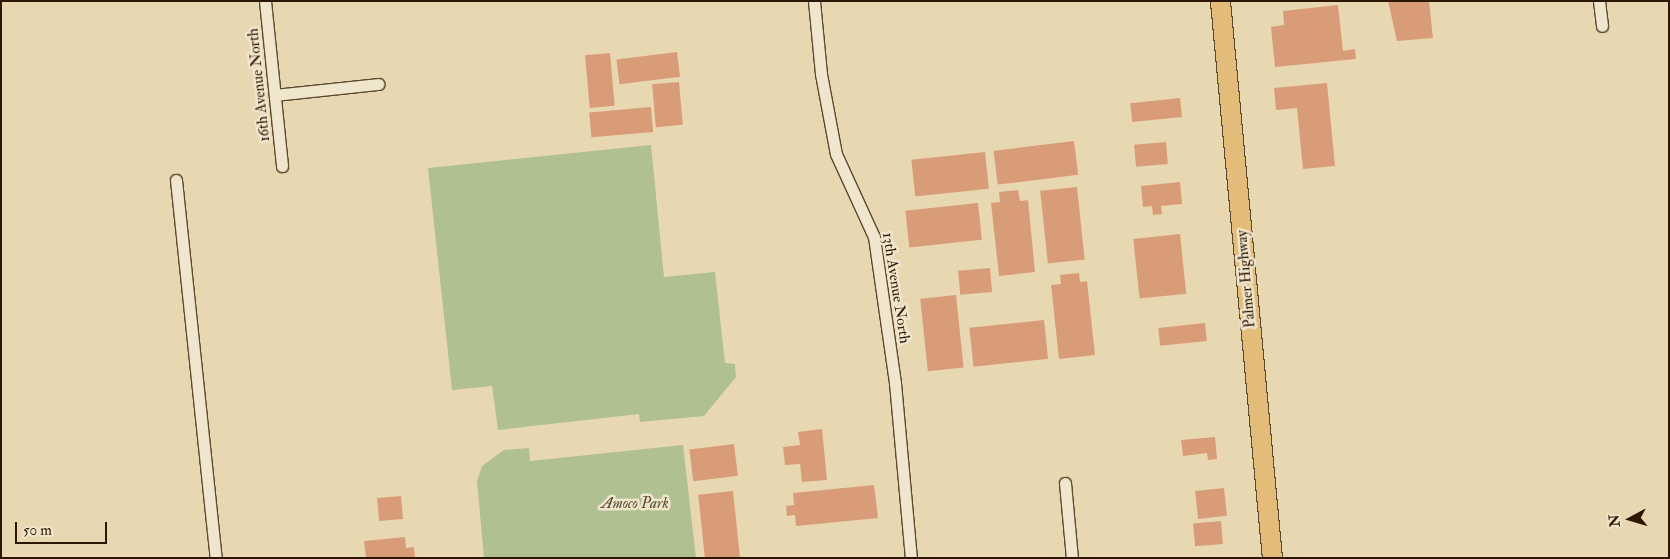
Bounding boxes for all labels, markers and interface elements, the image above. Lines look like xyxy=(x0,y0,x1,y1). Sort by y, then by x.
street label: 16th Avenue North xyxy=(244,27,274,143)
street label: Palmer Highway xyxy=(1233,229,1259,329)
street label: 13th Avenue North xyxy=(878,231,914,345)
north arrow xyxy=(1605,494,1655,544)
park label: Amoco Park xyxy=(601,495,669,513)
scale bar xyxy=(18,512,110,544)
text: N xyxy=(1605,514,1624,528)
text: 50 m xyxy=(23,521,52,540)

